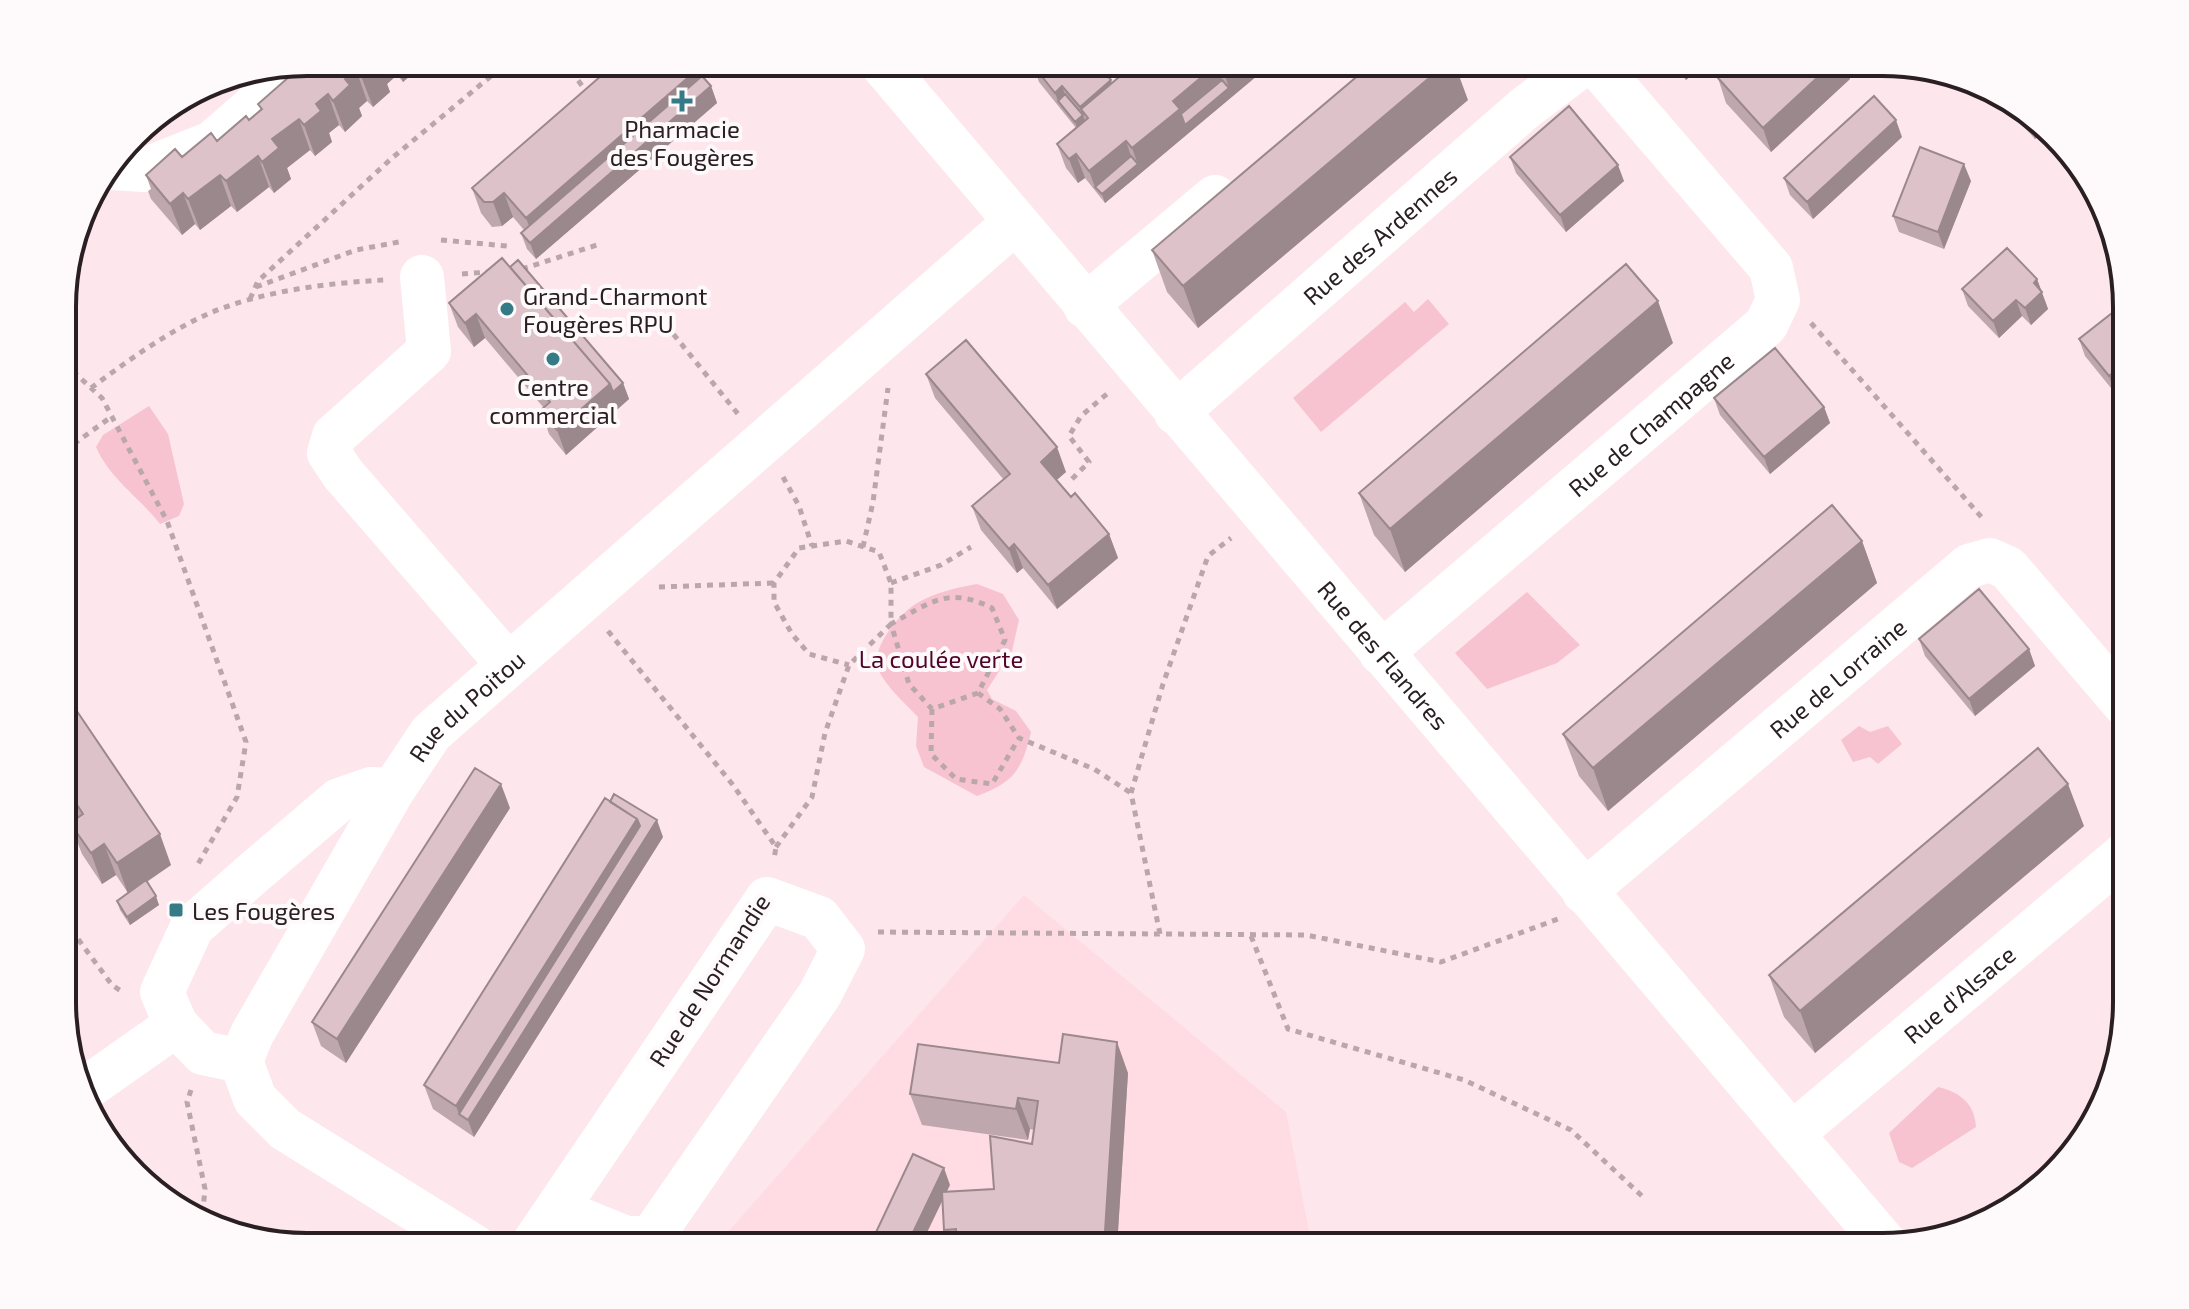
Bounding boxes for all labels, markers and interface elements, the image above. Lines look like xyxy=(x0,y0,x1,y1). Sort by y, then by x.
marker: Pharmacie des Fougères xyxy=(673,92,691,110)
place label: Pharmacie des Fougères xyxy=(610,114,754,171)
street label: Rue des Ardennes xyxy=(1297,160,1462,310)
place label: Grand-Charmont Fougères RPU xyxy=(523,281,708,338)
marker: Grand-Charmont Fougères RPU xyxy=(498,300,516,318)
street label: Rue de Champagne xyxy=(1562,345,1739,502)
marker: Centre commercial xyxy=(544,350,562,368)
place label: Centre commercial xyxy=(489,372,617,429)
street label: Rue des Flandres xyxy=(1313,574,1456,735)
street label: Rue de Lorraine xyxy=(1763,611,1912,743)
street label: Rue du Poitou xyxy=(402,644,530,767)
park label: La coulée verte xyxy=(859,644,1023,673)
street label: Rue de Normandie xyxy=(642,888,776,1072)
place label: Les Fougères xyxy=(192,896,335,925)
marker: Les Fougères xyxy=(167,901,185,919)
street label: Rue d'Alsace xyxy=(1897,939,2020,1049)

